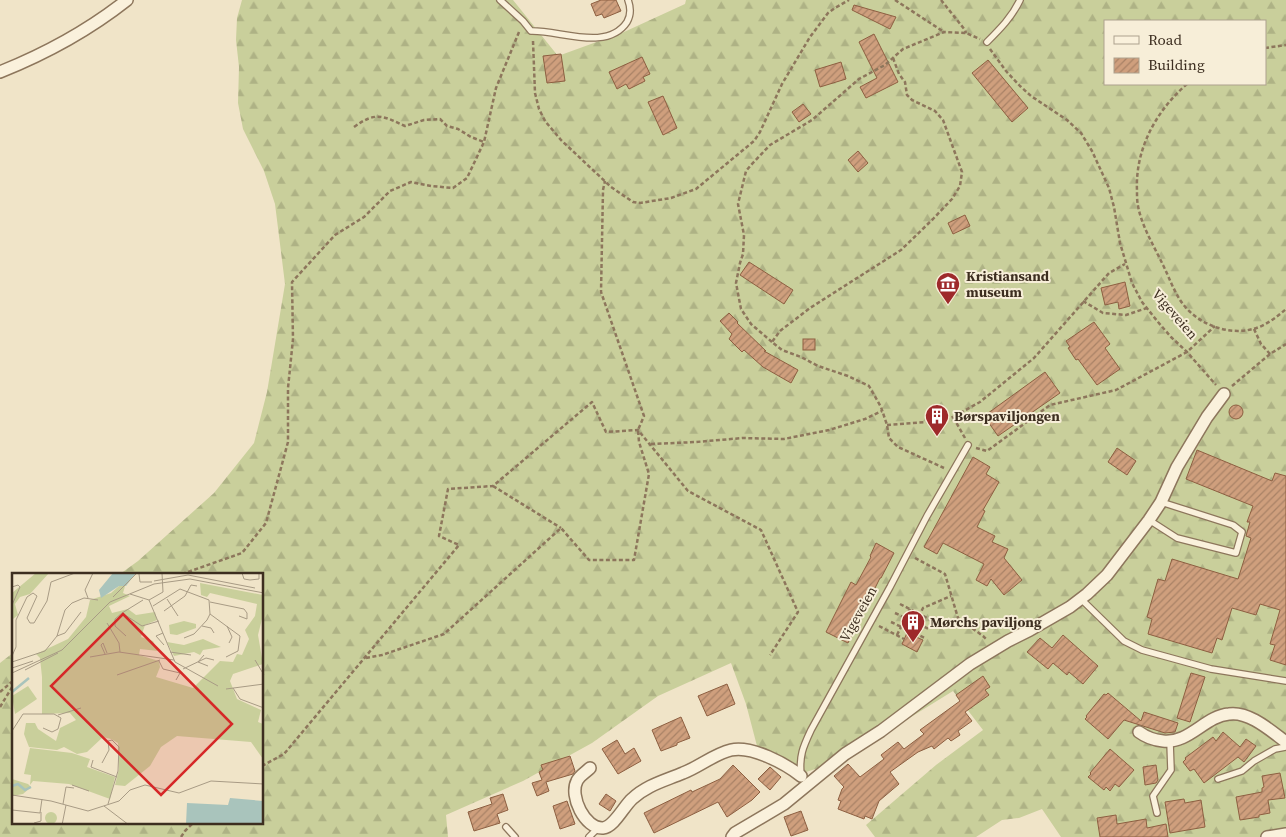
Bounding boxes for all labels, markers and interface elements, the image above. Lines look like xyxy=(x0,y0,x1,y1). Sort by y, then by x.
legend xyxy=(1104,20,1266,85)
text: Road xyxy=(1148,29,1182,50)
text: Building xyxy=(1148,54,1205,75)
place label: Kristiansand museum xyxy=(966,266,1050,302)
museum icon: Kristiansand museum xyxy=(935,271,961,305)
street label: Vigeveien xyxy=(1147,284,1203,344)
building icon: Børspaviljongen xyxy=(924,403,950,437)
place label: Børspaviljongen xyxy=(954,406,1060,426)
inset map xyxy=(12,573,264,824)
street label: Vigeveien xyxy=(834,582,882,646)
building icon: Mørchs paviljong xyxy=(900,609,926,643)
place label: Mørchs paviljong xyxy=(930,612,1042,632)

